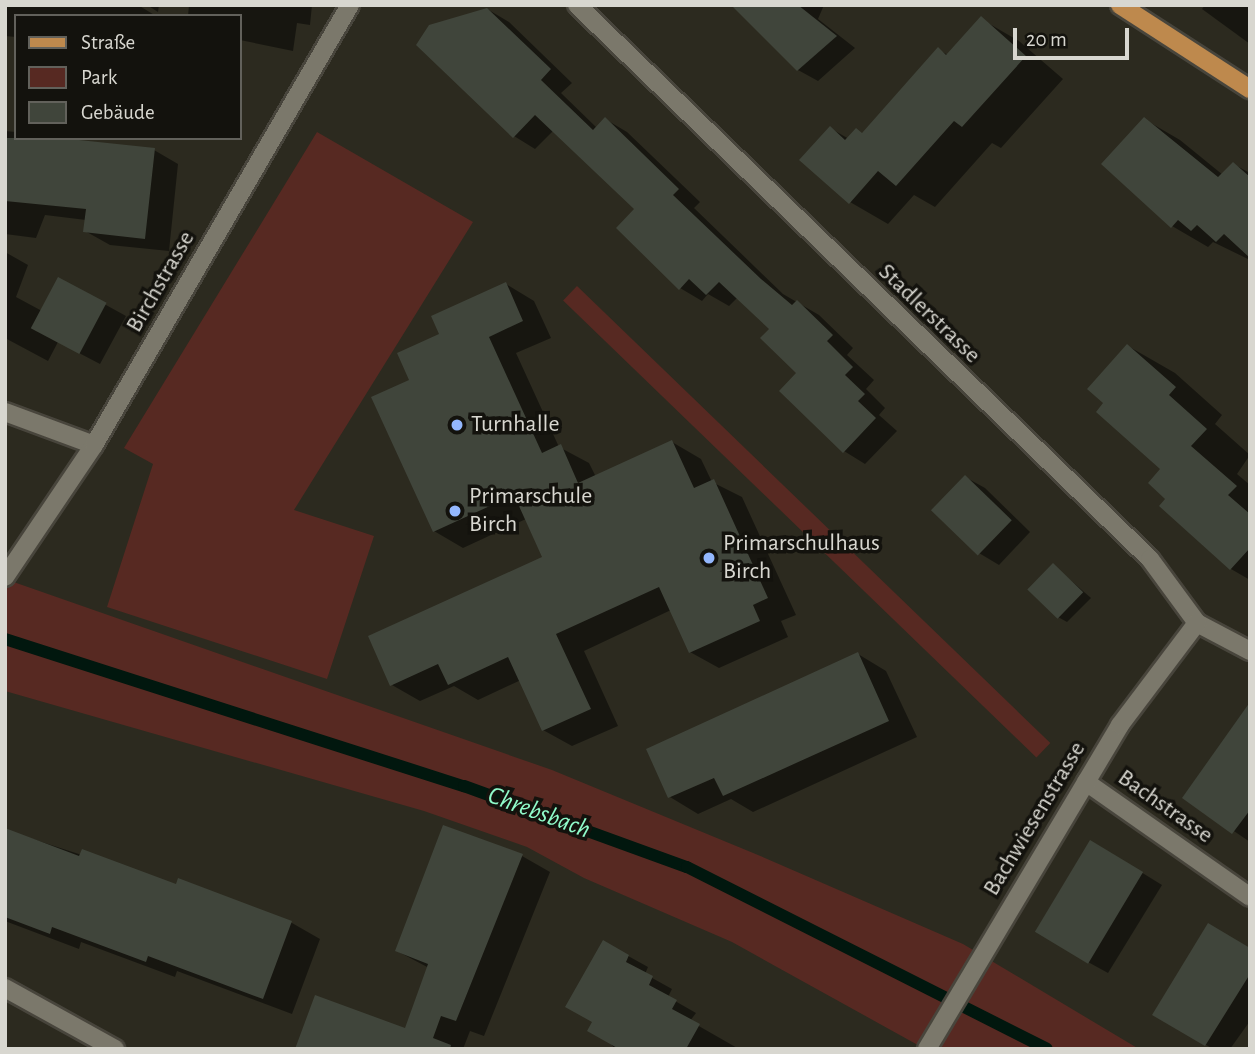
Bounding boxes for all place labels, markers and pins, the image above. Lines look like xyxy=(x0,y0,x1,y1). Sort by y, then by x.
place label: Turnhalle xyxy=(471,411,560,439)
marker: Turnhalle xyxy=(449,417,465,433)
place label: Primarschule Birch xyxy=(469,483,592,539)
marker: Primarschule Birch xyxy=(447,503,463,519)
place label: Primarschulhaus Birch xyxy=(723,530,880,586)
marker: Primarschulhaus Birch xyxy=(701,550,717,566)

